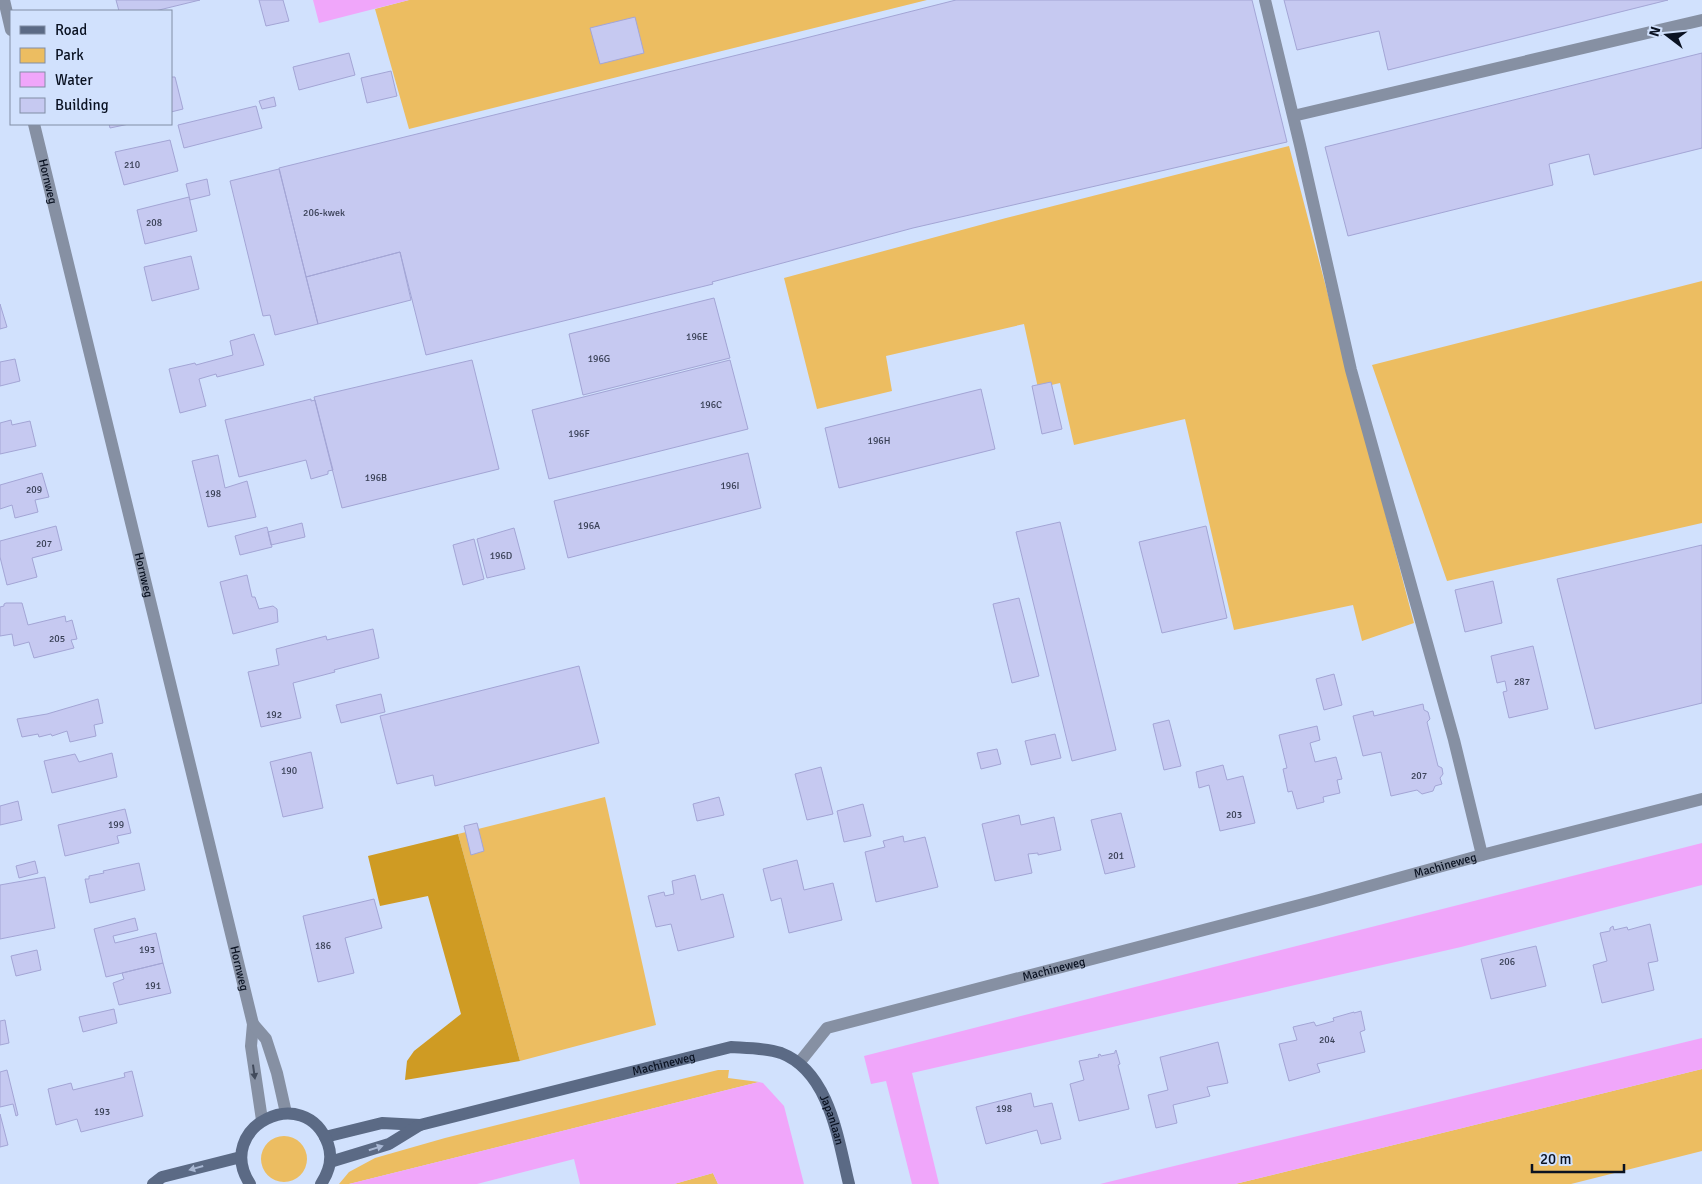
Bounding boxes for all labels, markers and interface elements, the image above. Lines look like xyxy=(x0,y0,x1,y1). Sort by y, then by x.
legend xyxy=(10,10,172,125)
north arrow xyxy=(1642,10,1692,60)
text: Road xyxy=(55,21,87,39)
text: N xyxy=(1645,25,1664,39)
text: Park xyxy=(55,46,84,64)
text: Water xyxy=(55,71,93,89)
text: Building xyxy=(55,96,109,114)
street label: Hornweg xyxy=(35,157,61,205)
house number: 210 xyxy=(124,159,140,171)
house number: 206-kwek xyxy=(303,207,345,219)
house number: 208 xyxy=(146,217,162,229)
house number: 196E xyxy=(686,331,708,343)
house number: 196G xyxy=(588,353,610,365)
house number: 196C xyxy=(700,399,722,411)
house number: 196F xyxy=(568,428,590,440)
house number: 196H xyxy=(868,435,890,447)
house number: 196B xyxy=(365,472,387,484)
house number: 196I xyxy=(720,480,740,492)
house number: 209 xyxy=(26,484,42,496)
house number: 198 xyxy=(205,488,221,500)
house number: 196A xyxy=(578,520,600,532)
house number: 207 xyxy=(36,538,52,550)
house number: 196D xyxy=(490,550,512,562)
street label: Hornweg xyxy=(131,551,156,599)
house number: 205 xyxy=(49,633,65,645)
house number: 287 xyxy=(1514,676,1530,688)
house number: 192 xyxy=(266,709,282,721)
house number: 190 xyxy=(281,765,297,777)
house number: 207 xyxy=(1411,770,1427,782)
house number: 203 xyxy=(1226,809,1242,821)
house number: 199 xyxy=(108,819,124,831)
street label: Machineweg xyxy=(1412,849,1478,881)
house number: 201 xyxy=(1108,850,1124,862)
house number: 186 xyxy=(315,940,331,952)
house number: 193 xyxy=(139,944,155,956)
street label: Hornweg xyxy=(227,944,252,992)
street label: Machineweg xyxy=(1021,954,1087,984)
house number: 206 xyxy=(1499,956,1515,968)
house number: 191 xyxy=(145,980,161,992)
house number: 204 xyxy=(1319,1034,1336,1046)
street label: Machineweg xyxy=(631,1049,697,1079)
one-way arrow xyxy=(251,1065,259,1081)
street label: Japanlaan xyxy=(816,1092,847,1147)
house number: 198 xyxy=(996,1103,1012,1115)
house number: 193 xyxy=(94,1106,110,1118)
scale bar xyxy=(1532,1142,1624,1174)
one-way arrow xyxy=(369,1143,384,1151)
text: 20 m xyxy=(1540,1150,1571,1168)
one-way arrow xyxy=(188,1164,204,1172)

